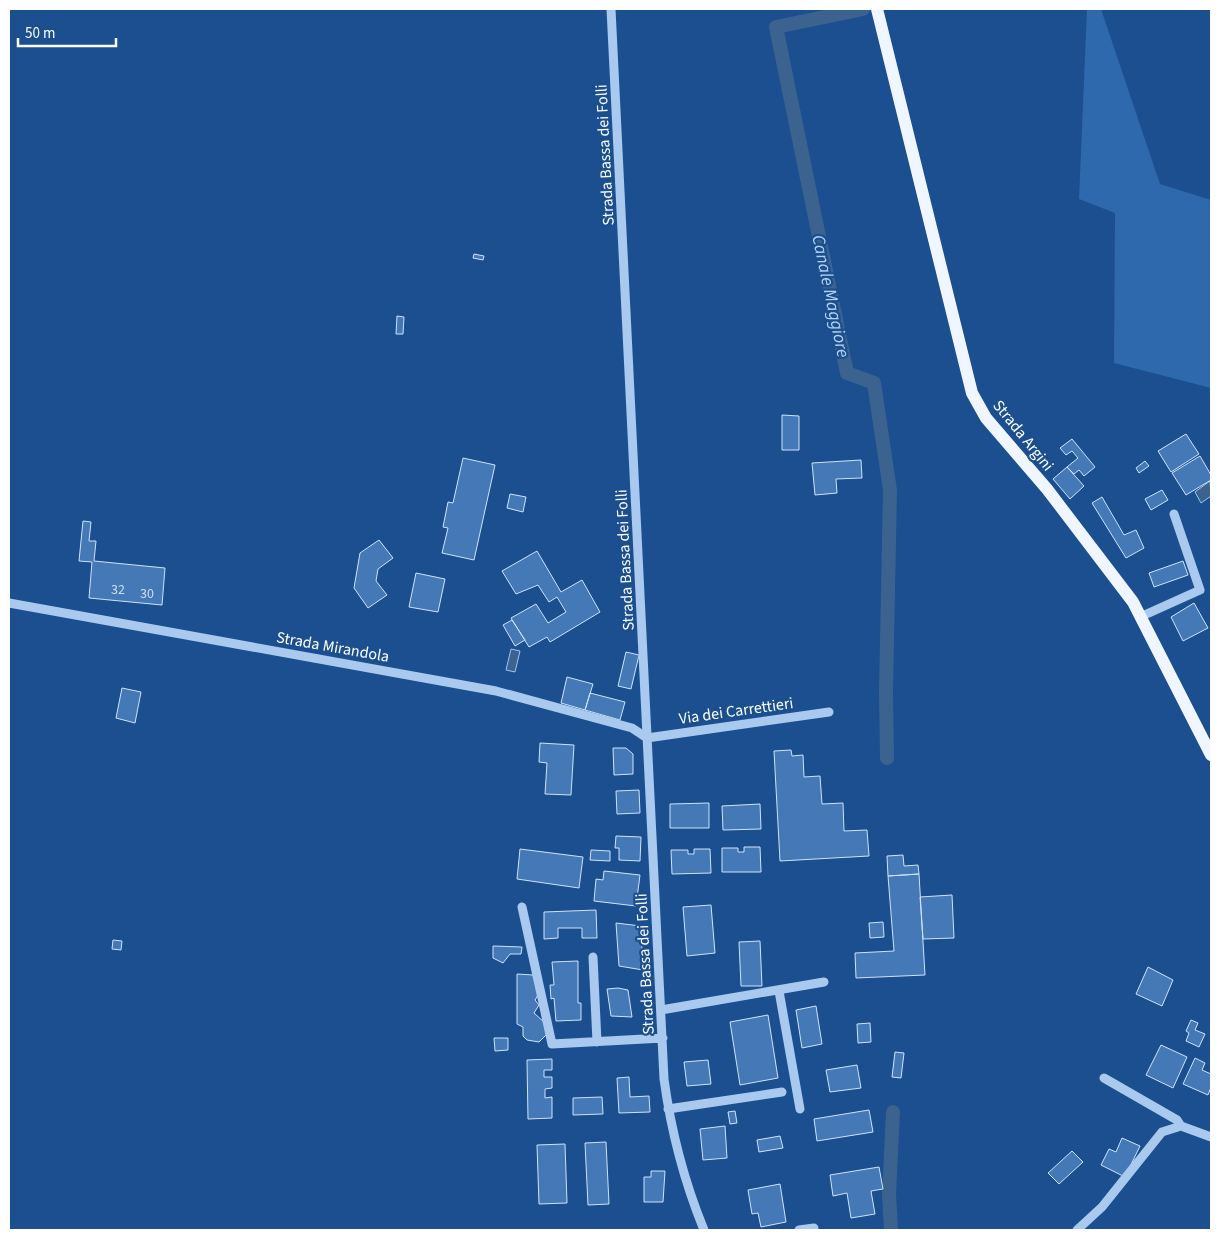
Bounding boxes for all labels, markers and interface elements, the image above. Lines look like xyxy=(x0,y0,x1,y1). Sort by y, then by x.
scale bar xyxy=(18,15,115,47)
text: 50 m xyxy=(25,23,55,44)
street label: Strada Bassa dei Folli xyxy=(590,84,620,226)
water label: Canale Maggiore xyxy=(805,232,856,360)
street label: Strada Argini xyxy=(988,395,1059,476)
street label: Strada Bassa dei Folli xyxy=(610,489,640,631)
house number: 32 xyxy=(111,580,125,600)
house number: 30 xyxy=(140,584,154,604)
street label: Strada Mirandola xyxy=(275,626,391,668)
street label: Via dei Carrettieri xyxy=(678,692,795,730)
street label: Strada Bassa dei Folli xyxy=(630,893,660,1035)

